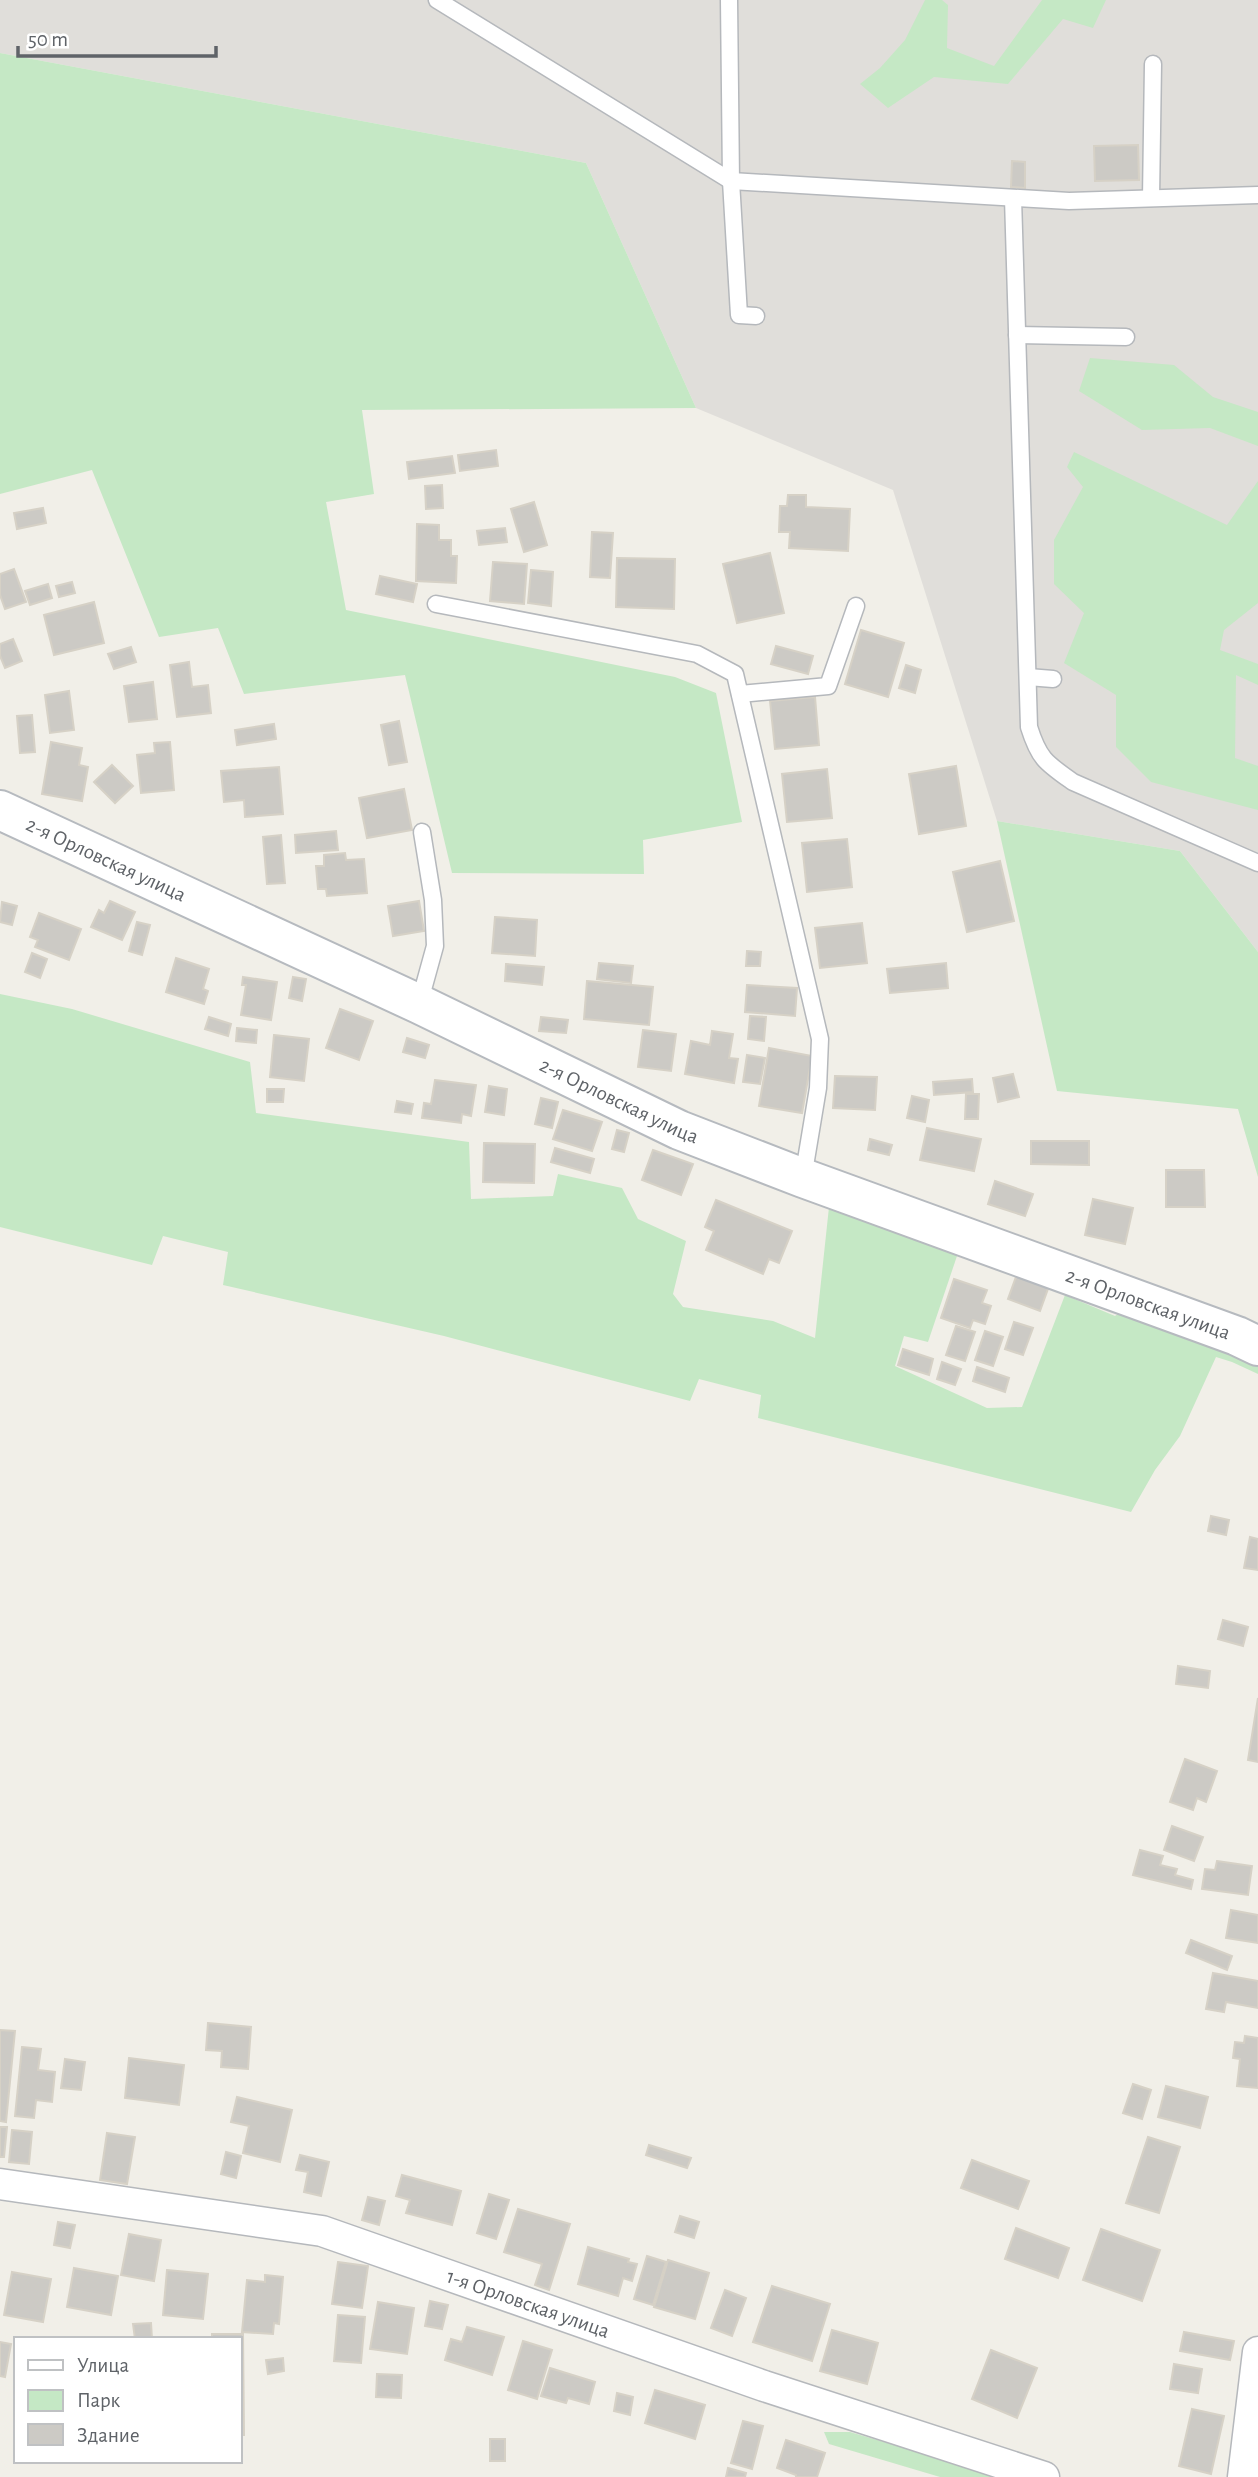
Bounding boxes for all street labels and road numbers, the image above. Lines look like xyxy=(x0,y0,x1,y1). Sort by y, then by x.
street label: 2-я Орловская улица xyxy=(23,813,190,905)
street label: 2-я Орловская улица xyxy=(536,1054,702,1147)
street label: 2-я Орловская улица xyxy=(1063,1264,1234,1343)
street label: 1-я Орловская улица xyxy=(444,2265,613,2342)

